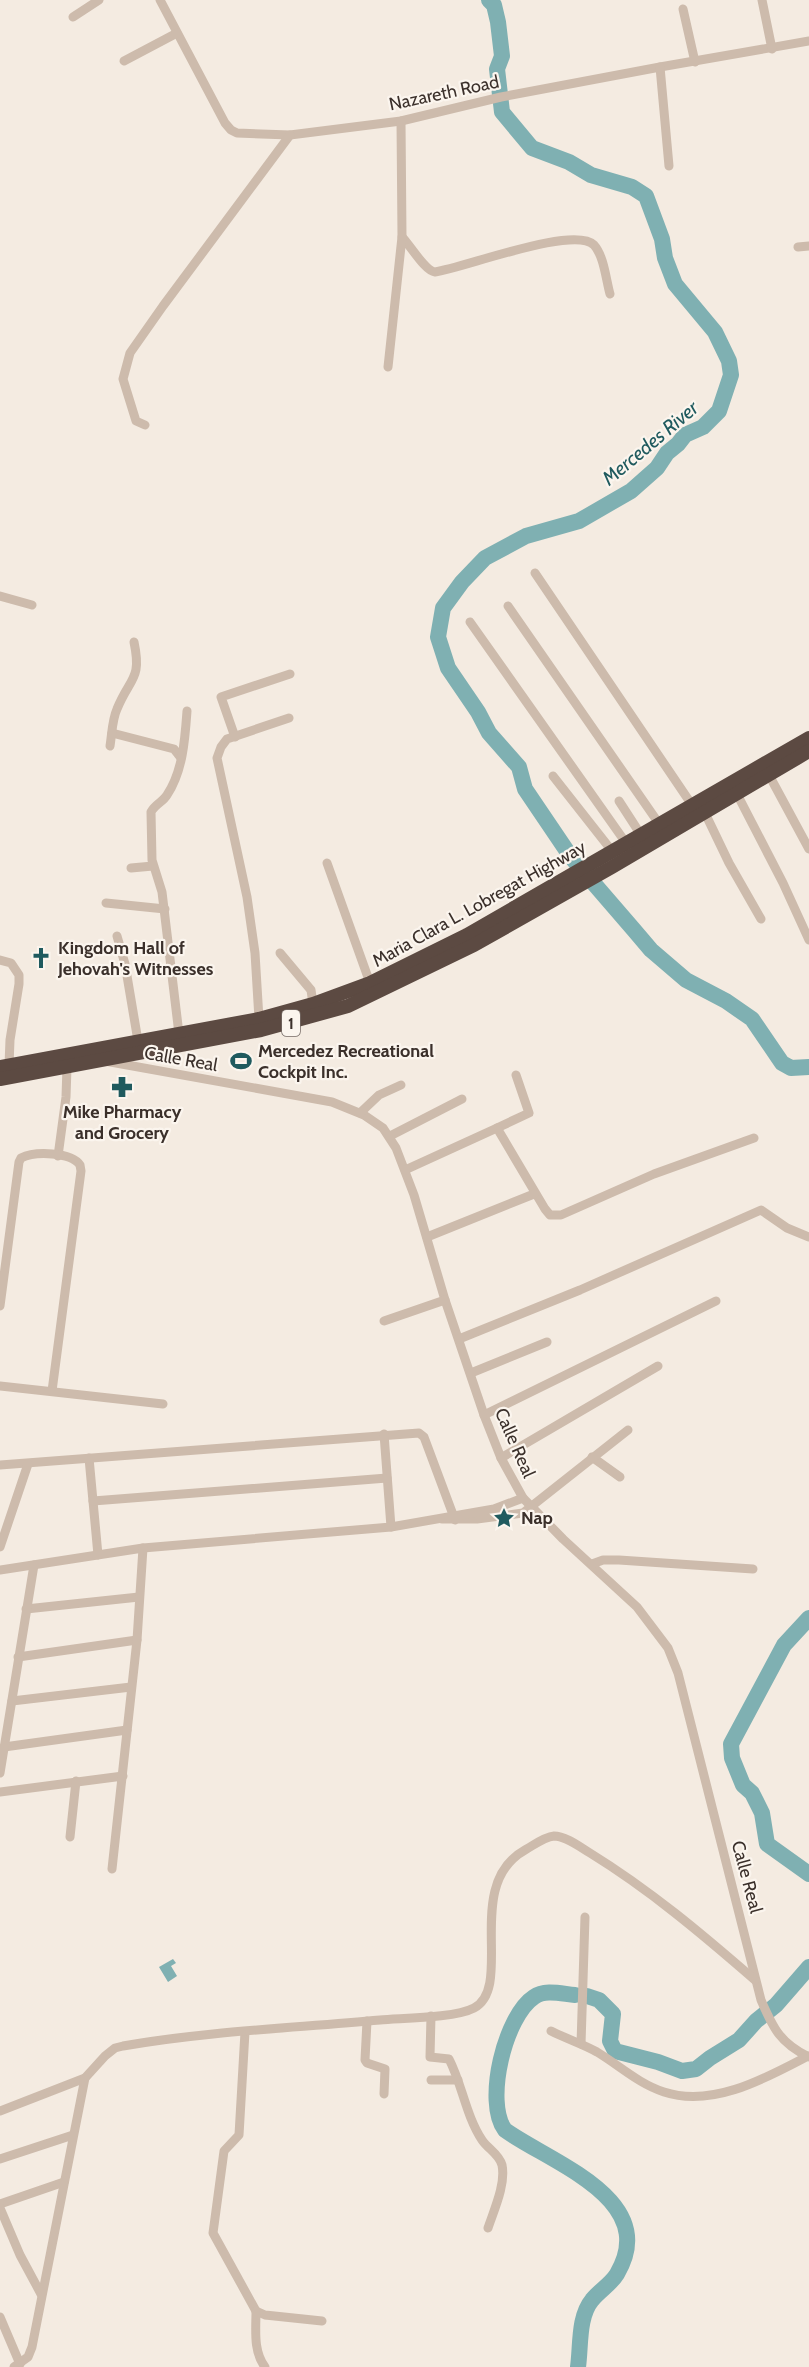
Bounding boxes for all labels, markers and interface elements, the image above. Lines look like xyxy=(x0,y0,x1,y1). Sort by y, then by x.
street label: Nazareth Road xyxy=(387,71,501,115)
water label: Mercedes River xyxy=(596,395,704,491)
street label: Maria Clara L. Lobregat Highway xyxy=(368,836,590,972)
place label: Kingdom Hall of Jehovah's Witnesses xyxy=(57,937,214,980)
church icon: Kingdom Hall of Jehovah's Witnesses xyxy=(29,946,53,970)
road number: 1 xyxy=(282,1010,300,1036)
place label: Mercedez Recreational Cockpit Inc. xyxy=(258,1040,434,1083)
street label: Calle Real xyxy=(143,1042,220,1076)
sports icon: Mercedez Recreational Cockpit Inc. xyxy=(229,1049,253,1073)
pharmacy icon: Mike Pharmacy and Grocery xyxy=(110,1075,134,1099)
place label: Mike Pharmacy and Grocery xyxy=(63,1101,182,1144)
street label: Calle Real xyxy=(490,1405,540,1482)
place icon: Nap xyxy=(492,1506,516,1530)
place label: Nap xyxy=(521,1507,553,1529)
street label: Calle Real xyxy=(727,1838,767,1916)

